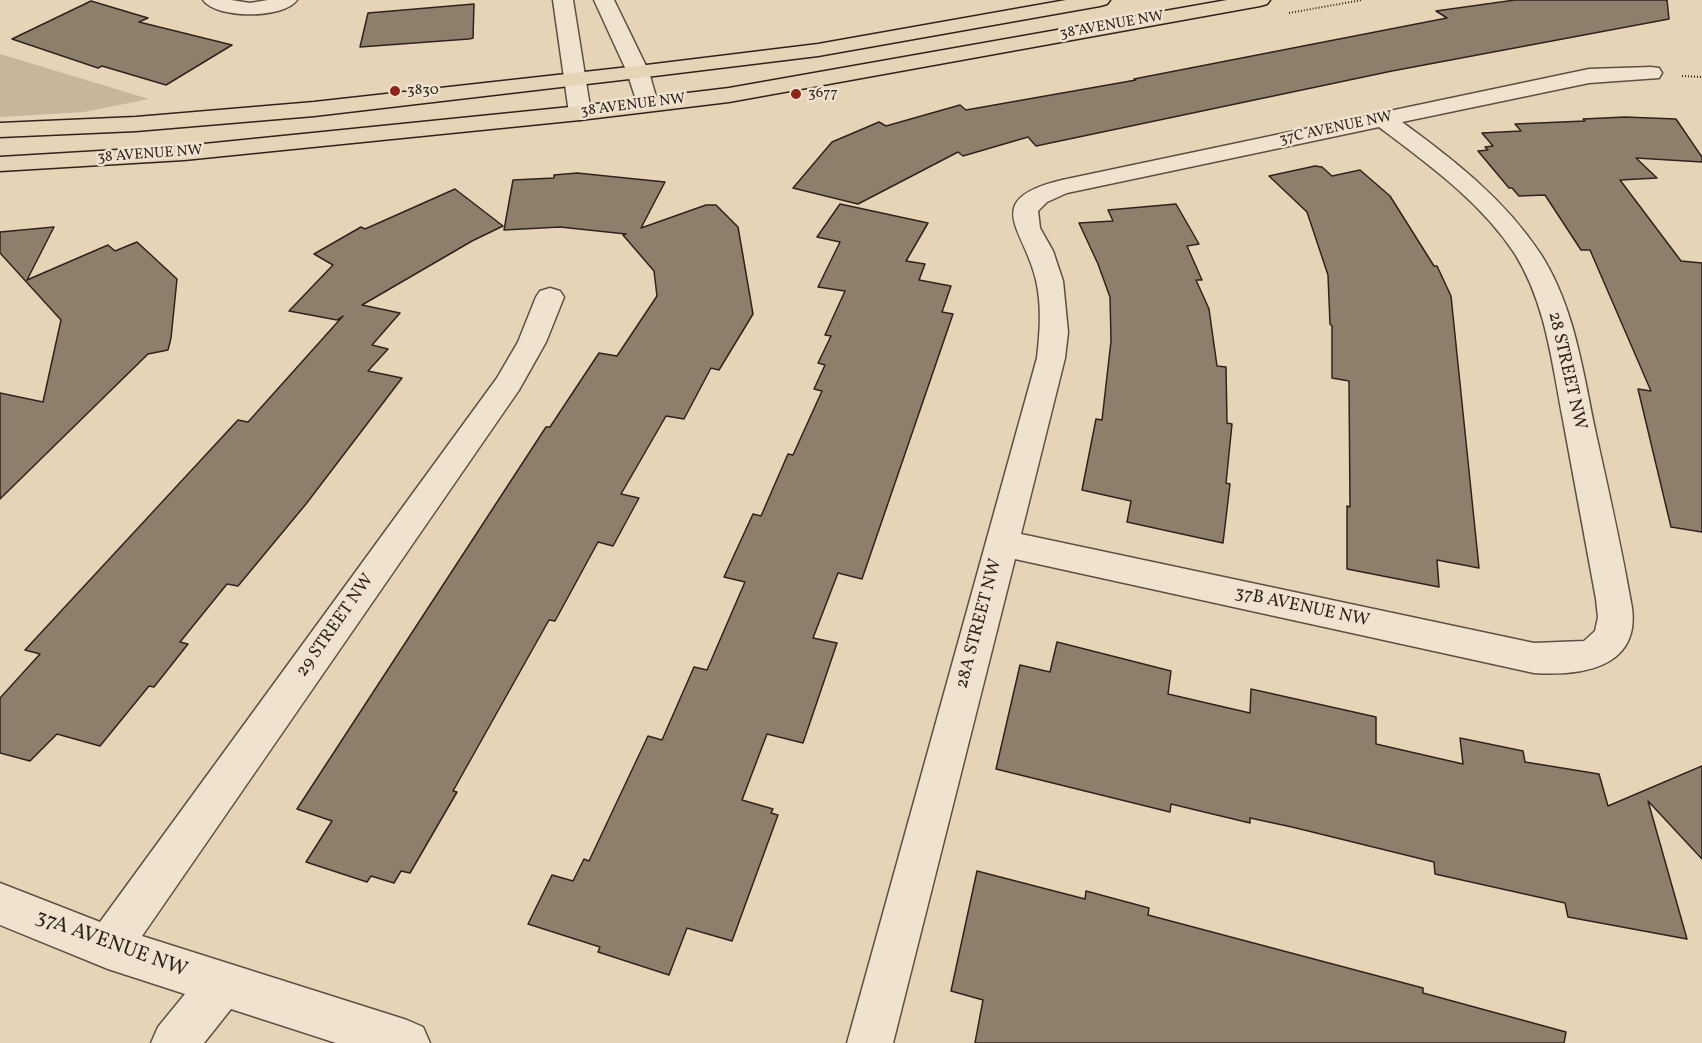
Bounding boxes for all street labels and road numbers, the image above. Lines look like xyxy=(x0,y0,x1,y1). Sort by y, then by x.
street label: 38 AVENUE NW xyxy=(1059,8,1165,44)
street label: 38 AVENUE NW xyxy=(580,91,686,121)
street label: 37C AVENUE NW xyxy=(1278,108,1394,150)
street label: 38 AVENUE NW xyxy=(97,142,203,168)
street label: 28 STREET NW xyxy=(1542,310,1590,432)
street label: 28A STREET NW xyxy=(952,557,1008,691)
street label: 29 STREET NW xyxy=(292,570,380,682)
street label: 37B AVENUE NW xyxy=(1233,583,1371,633)
street label: 37A AVENUE NW xyxy=(32,906,190,984)

